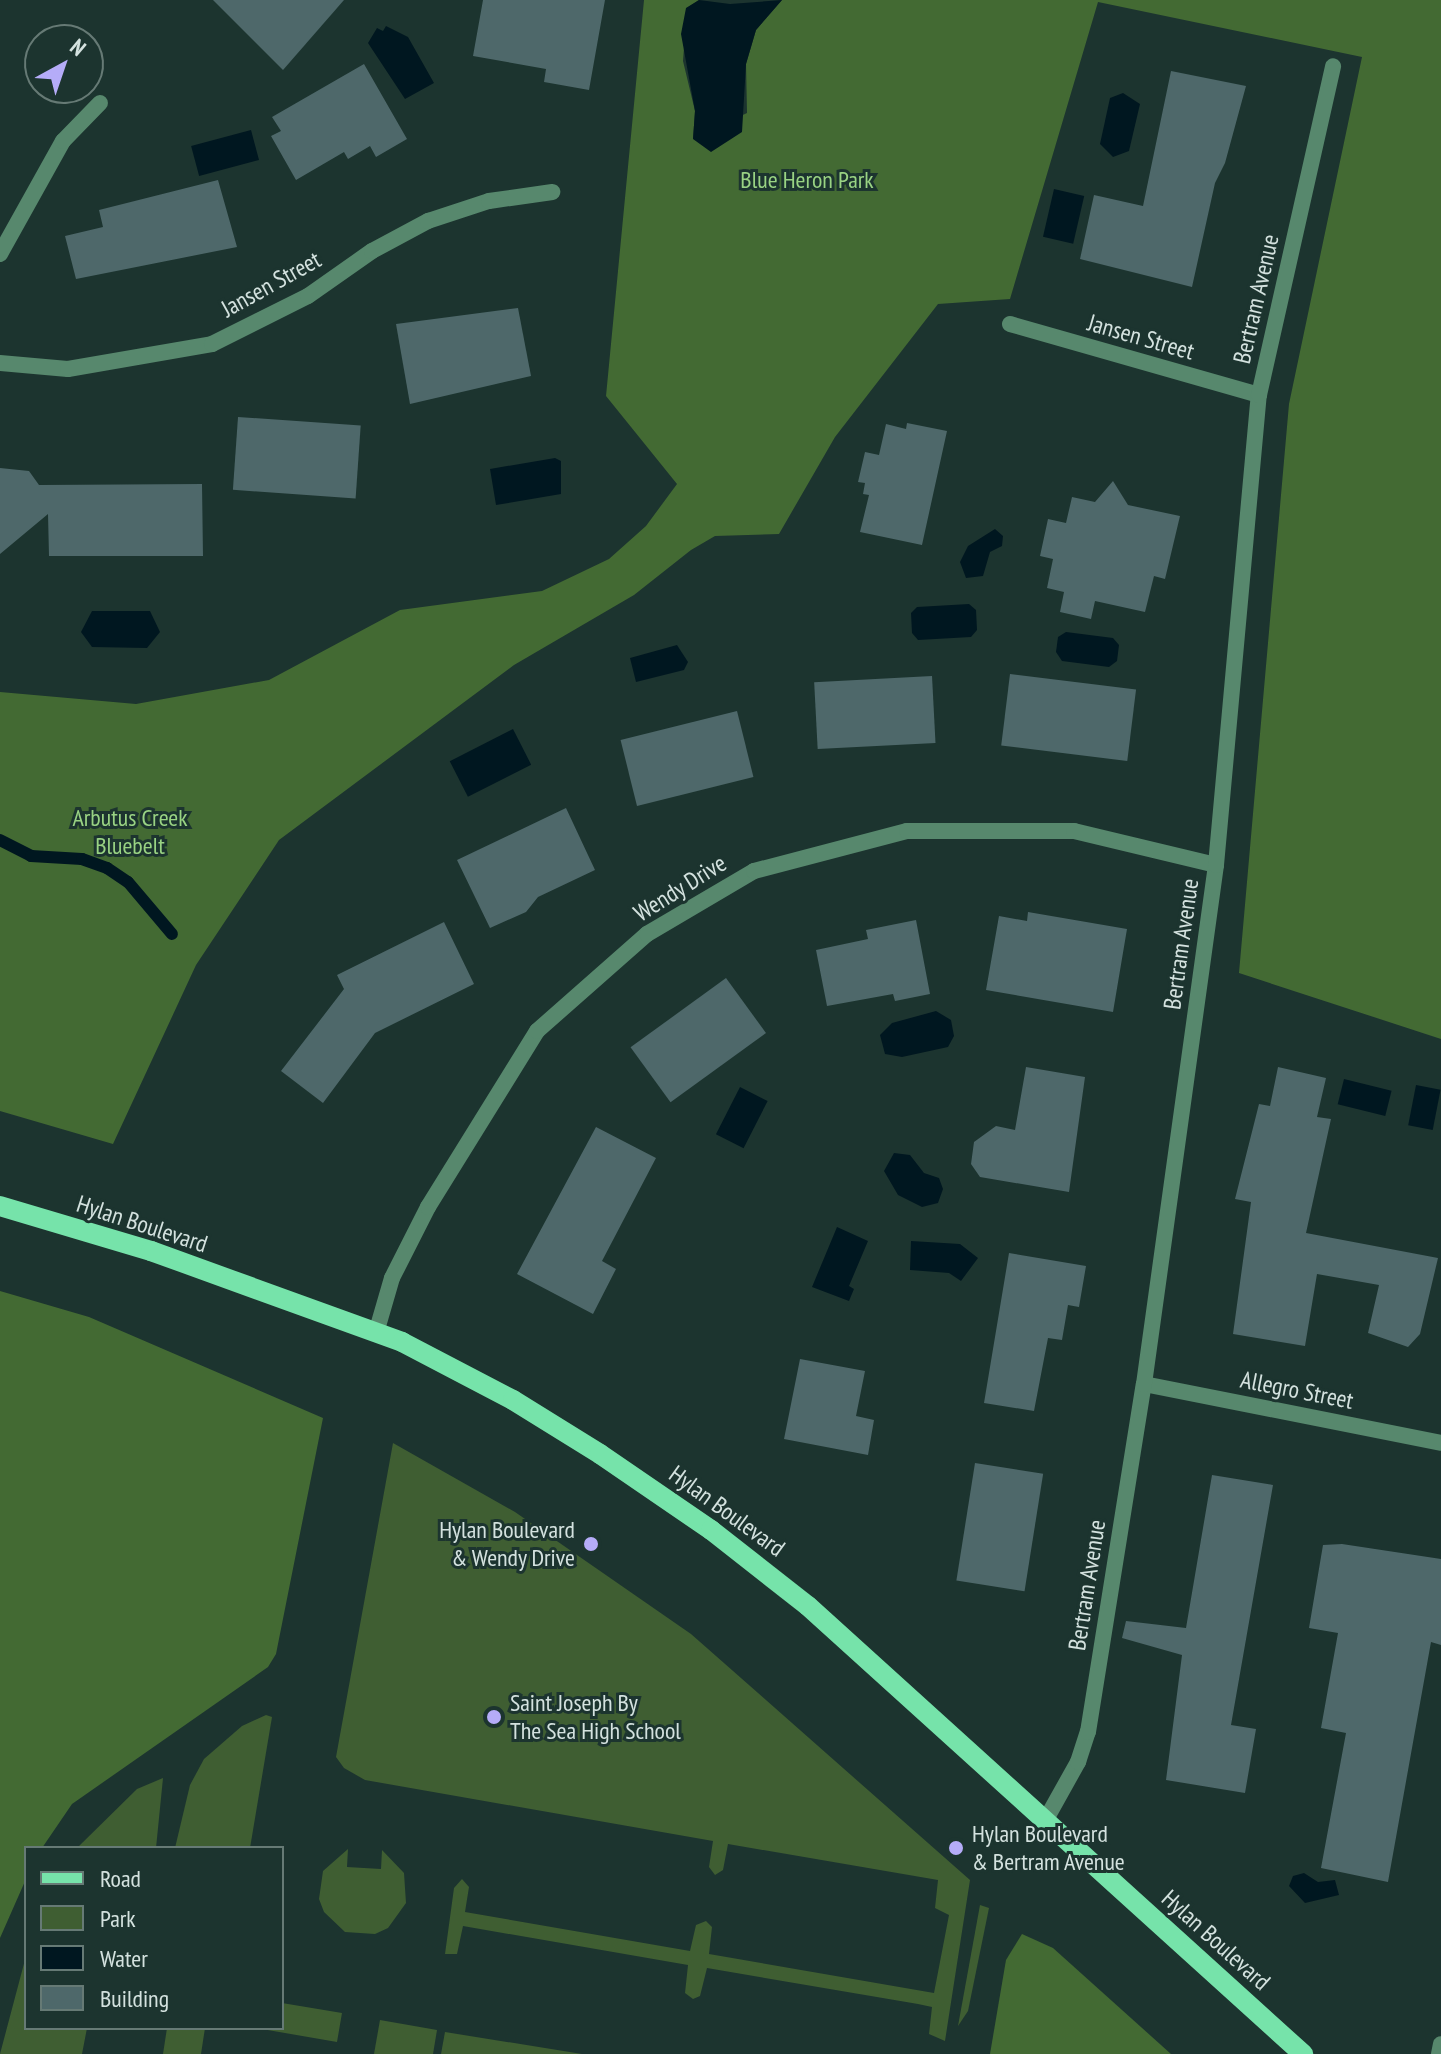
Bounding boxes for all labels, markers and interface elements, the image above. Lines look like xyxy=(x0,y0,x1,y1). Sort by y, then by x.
north arrow xyxy=(24,24,104,104)
text: N xyxy=(65,33,92,62)
park label: Blue Heron Park xyxy=(740,166,874,194)
street label: Bertram Avenue xyxy=(1227,231,1285,367)
street label: Jansen Street xyxy=(216,245,326,323)
street label: Jansen Street xyxy=(1085,308,1197,366)
park label: Arbutus Creek Bluebelt xyxy=(72,804,188,860)
street label: Wendy Drive xyxy=(628,848,732,928)
street label: Bertram Avenue xyxy=(1158,876,1204,1012)
street label: Hylan Boulevard xyxy=(73,1189,211,1259)
street label: Allegro Street xyxy=(1238,1365,1356,1415)
street label: Hylan Boulevard xyxy=(664,1459,790,1563)
place label: Hylan Boulevard & Wendy Drive xyxy=(439,1516,575,1572)
street label: Bertram Avenue xyxy=(1062,1517,1112,1653)
marker: Hylan Boulevard & Wendy Drive xyxy=(582,1535,600,1553)
place label: Saint Joseph By The Sea High School xyxy=(510,1689,681,1745)
marker: Saint Joseph By The Sea High School xyxy=(485,1708,503,1726)
place label: Hylan Boulevard & Bertram Avenue xyxy=(972,1820,1125,1876)
marker: Hylan Boulevard & Bertram Avenue xyxy=(947,1839,965,1857)
legend xyxy=(24,1846,284,2030)
text: Road xyxy=(100,1863,141,1894)
street label: Hylan Boulevard xyxy=(1156,1884,1276,1996)
text: Park xyxy=(100,1903,136,1934)
text: Water xyxy=(100,1943,148,1974)
text: Building xyxy=(100,1983,169,2014)

